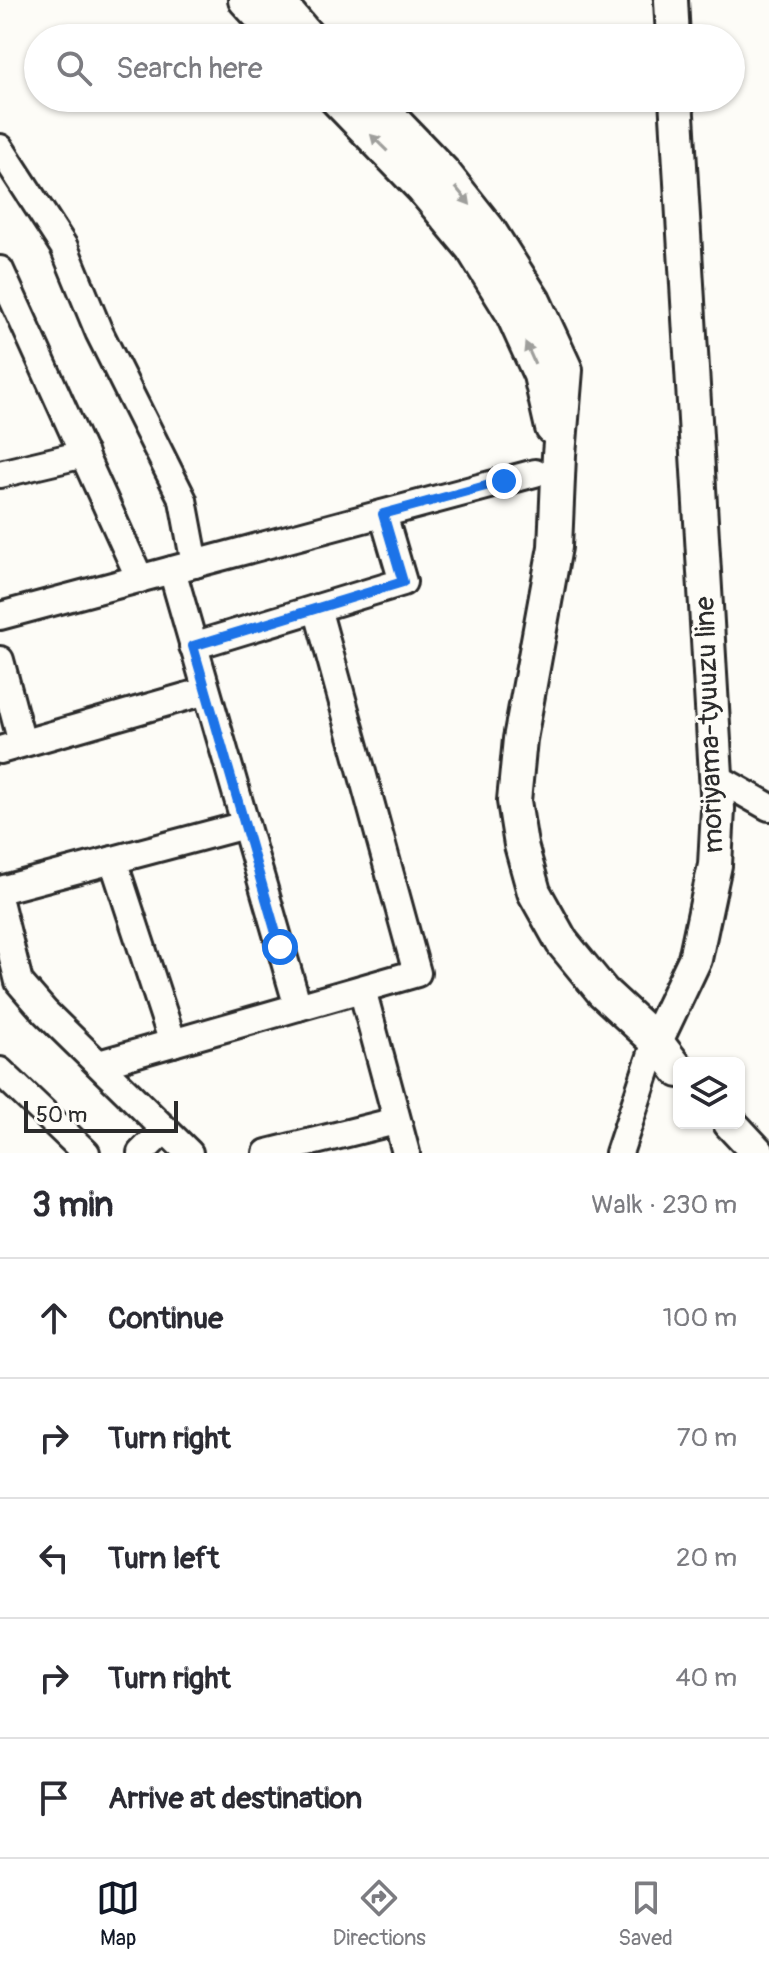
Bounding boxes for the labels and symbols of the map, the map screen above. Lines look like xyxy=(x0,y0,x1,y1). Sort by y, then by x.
one-way arrow xyxy=(371,134,389,153)
one-way arrow xyxy=(454,186,470,206)
one-way arrow xyxy=(523,341,537,365)
route end xyxy=(486,463,522,499)
street label: moriyama-tyuuzu line xyxy=(688,596,731,854)
route start xyxy=(262,929,298,965)
scale bar xyxy=(24,1097,178,1133)

